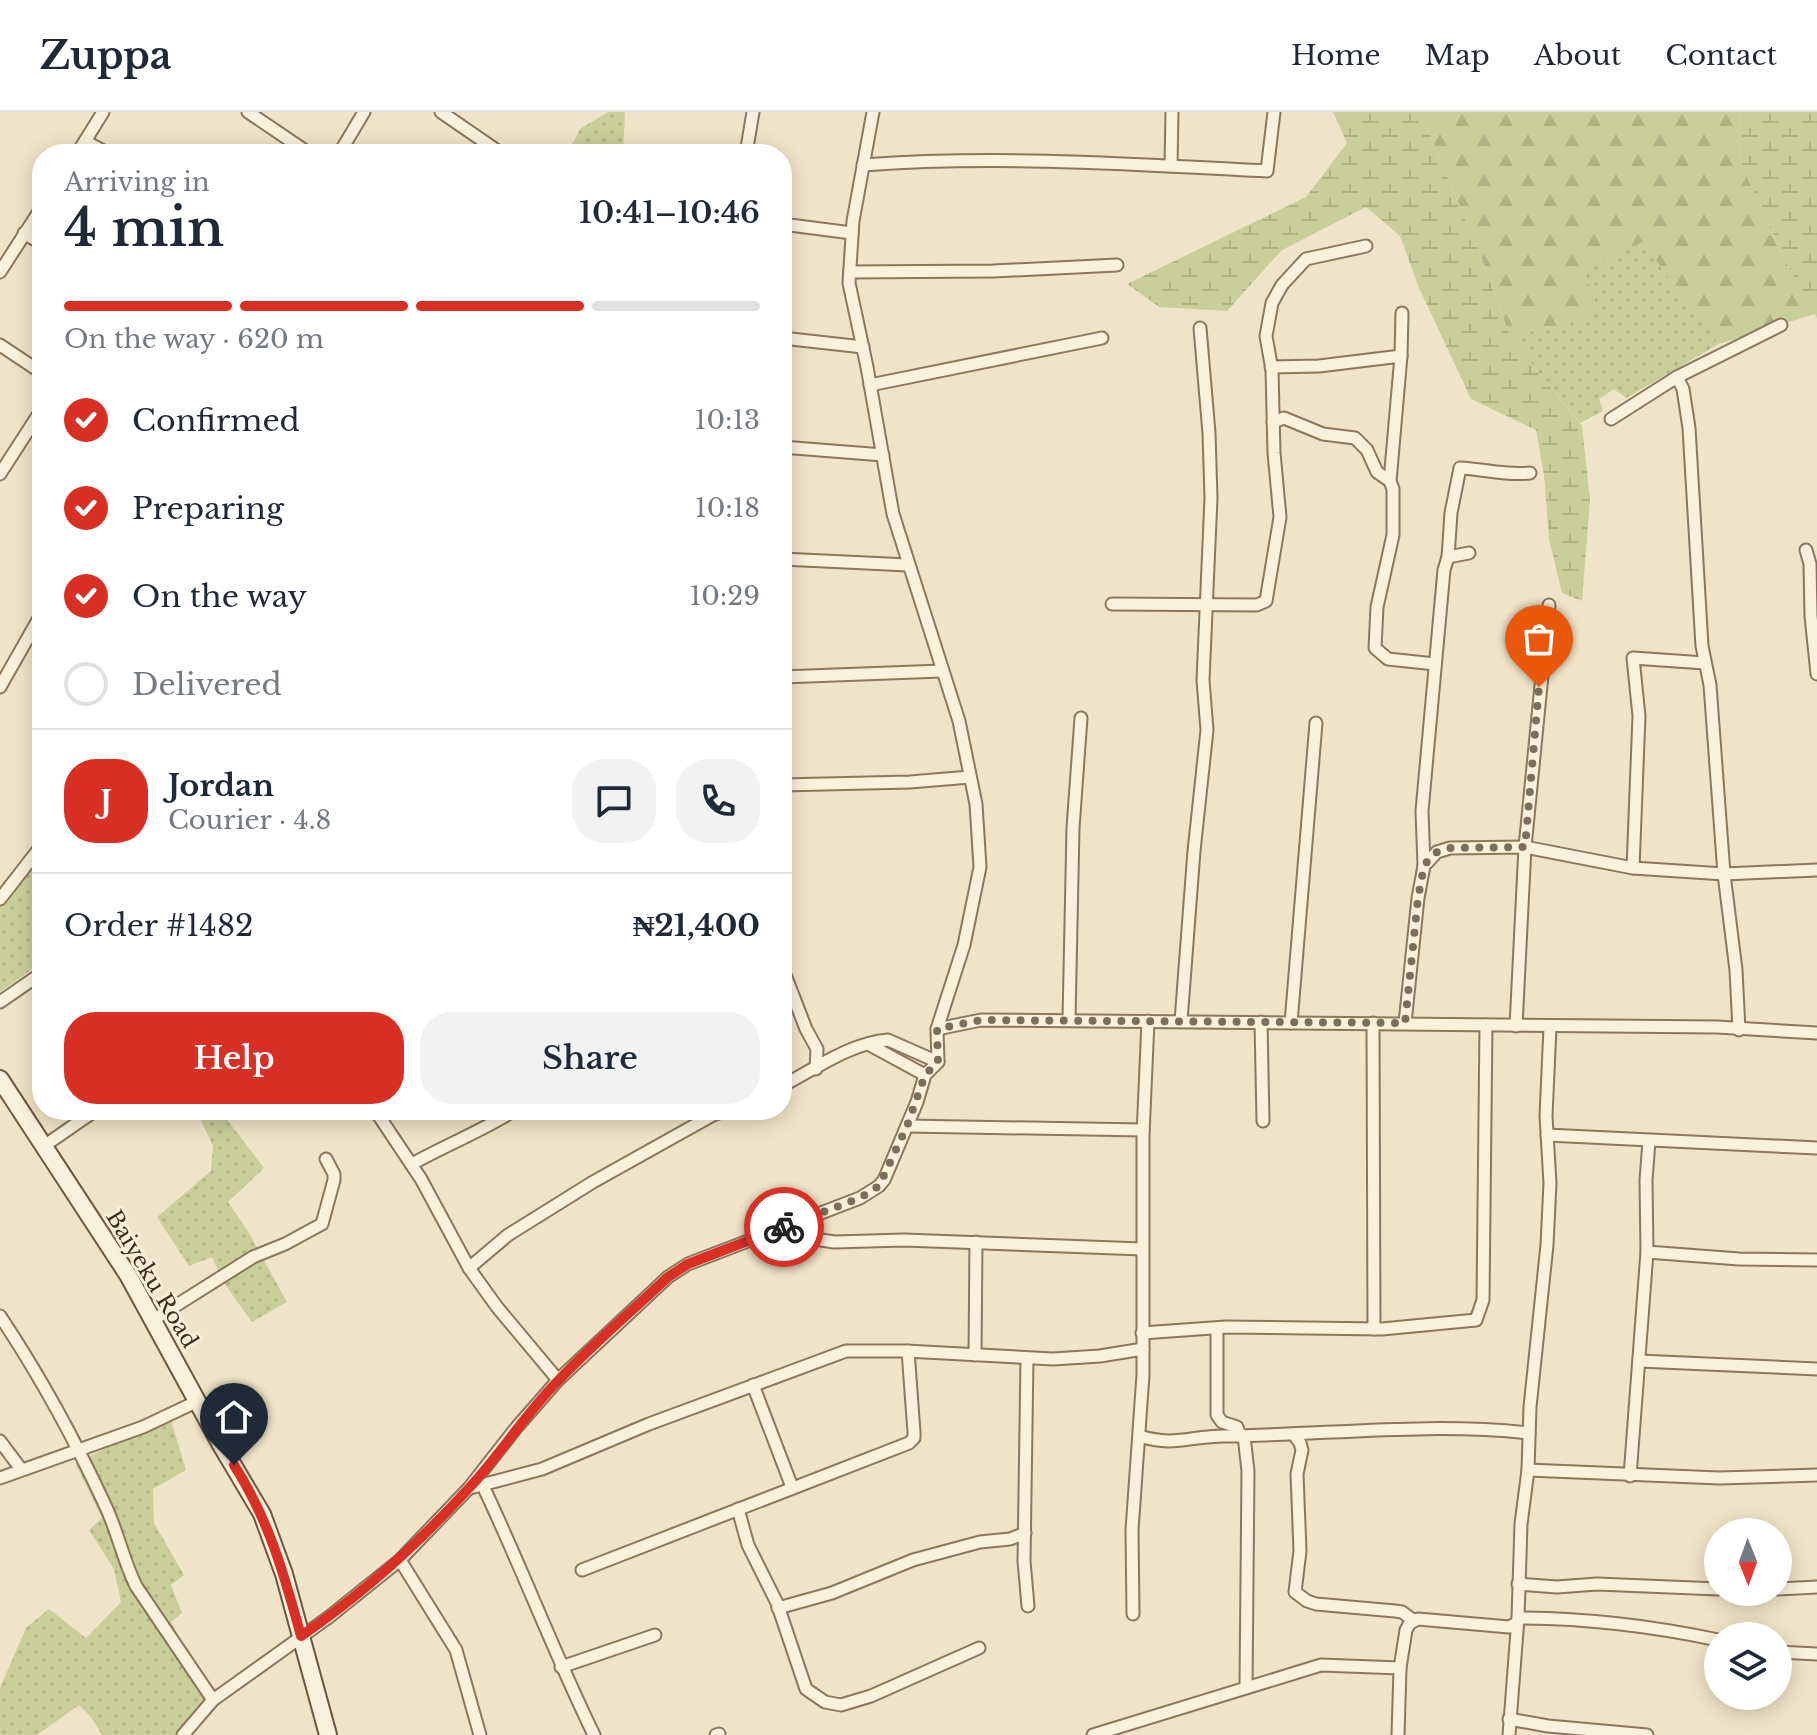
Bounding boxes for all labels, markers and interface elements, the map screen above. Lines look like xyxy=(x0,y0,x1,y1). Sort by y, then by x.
text: Zuppa xyxy=(40,32,172,79)
text: Home xyxy=(1291,38,1381,73)
text: Map xyxy=(1425,38,1490,73)
text: About xyxy=(1534,38,1621,73)
text: Contact xyxy=(1665,38,1777,73)
text: Arriving in xyxy=(64,166,210,198)
text: 10:41–10:46 xyxy=(579,194,760,231)
text: 4 min xyxy=(64,196,224,260)
text: On the way · 620 m xyxy=(64,323,324,355)
icon: check xyxy=(64,398,108,442)
text: Confirmed xyxy=(132,402,300,439)
text: 10:13 xyxy=(695,404,760,436)
icon: check xyxy=(64,486,108,530)
text: Preparing xyxy=(132,490,284,527)
text: 10:18 xyxy=(695,492,760,524)
icon: check xyxy=(64,574,108,618)
text: On the way xyxy=(132,578,307,615)
text: 10:29 xyxy=(690,580,760,612)
pin xyxy=(1505,605,1573,687)
icon: bag xyxy=(1517,617,1561,661)
text: Delivered xyxy=(132,666,282,703)
button: chat xyxy=(572,759,656,843)
button: phone xyxy=(676,759,760,843)
text: Jordan xyxy=(168,767,274,804)
text: J xyxy=(100,783,112,820)
text: Courier · 4.8 xyxy=(168,804,331,836)
text: Order #1482 xyxy=(64,907,254,944)
text: ₦21,400 xyxy=(633,907,760,944)
button: Help xyxy=(64,1012,404,1104)
button: Share xyxy=(420,1012,760,1104)
courier xyxy=(744,1187,824,1267)
street label: Baiyeku Road xyxy=(100,1205,204,1353)
icon: bike xyxy=(762,1205,806,1249)
pin xyxy=(200,1383,268,1465)
icon: home xyxy=(212,1395,256,1439)
north arrow xyxy=(1704,1518,1792,1606)
map controls xyxy=(1704,1518,1792,1710)
button: layers xyxy=(1704,1622,1792,1710)

